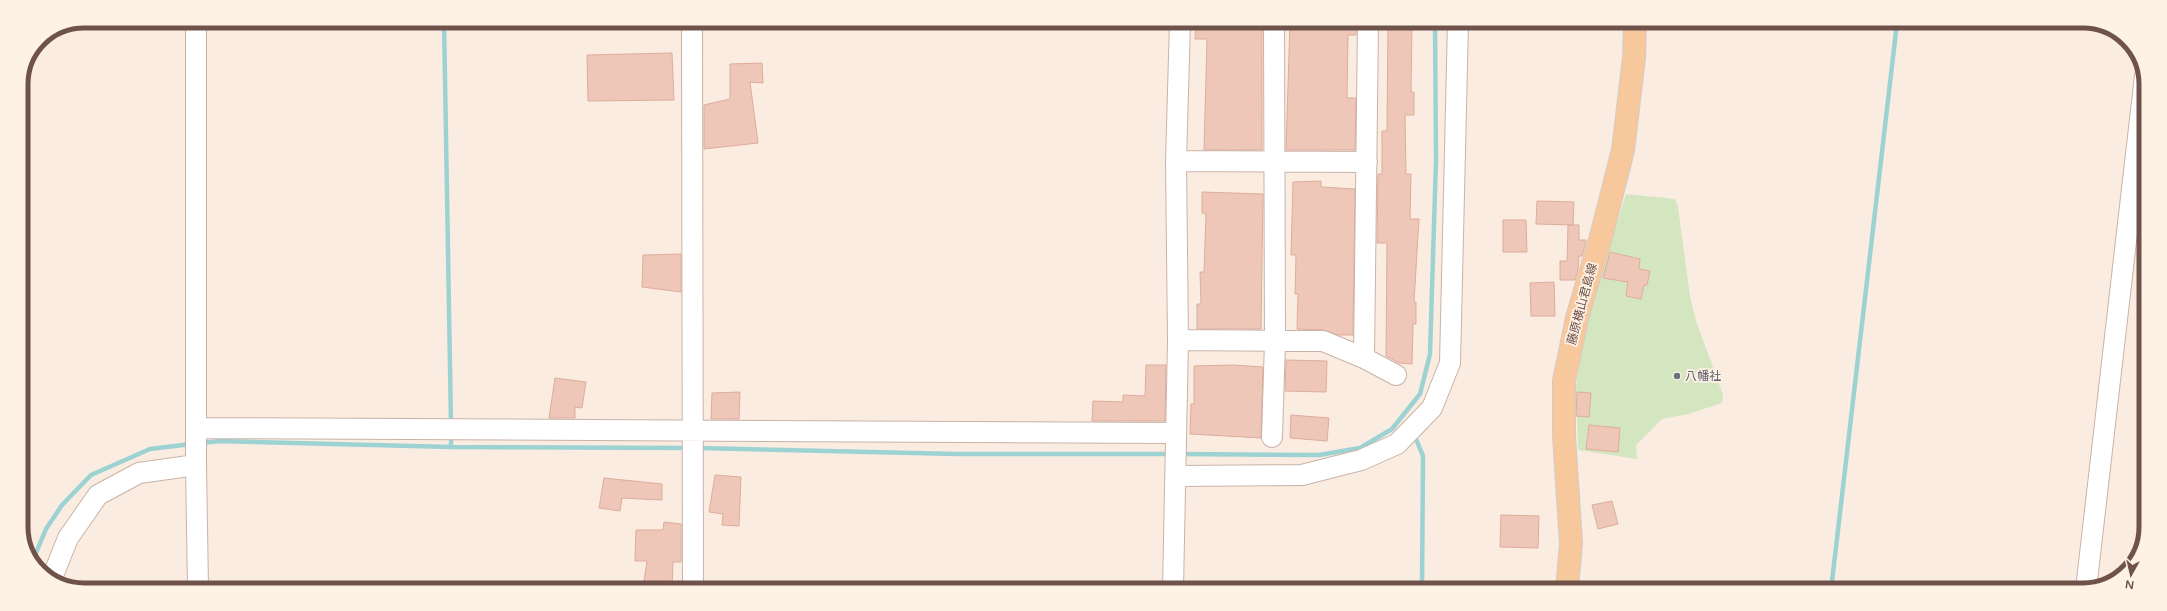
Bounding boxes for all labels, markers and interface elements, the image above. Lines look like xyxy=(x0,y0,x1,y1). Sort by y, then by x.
street label: 藤原横山君島線 xyxy=(1564,262,1600,346)
place label: 八幡社 xyxy=(1685,369,1721,383)
marker: 八幡社 xyxy=(1672,371,1682,381)
north arrow xyxy=(2111,555,2151,595)
text: N xyxy=(2124,577,2135,591)

